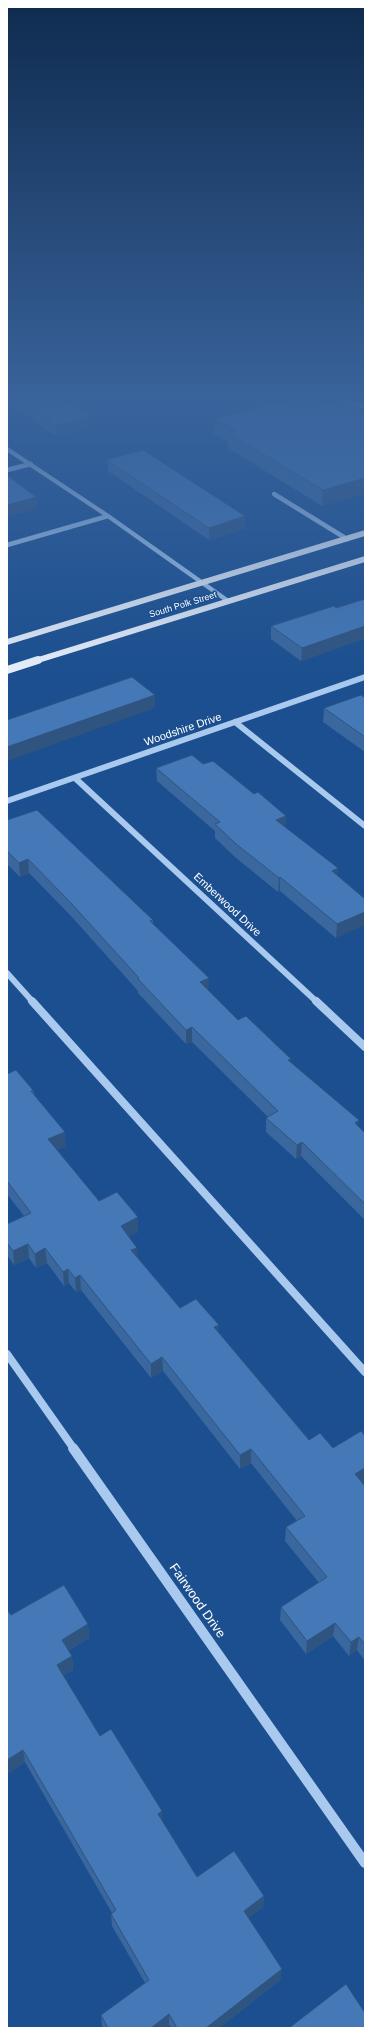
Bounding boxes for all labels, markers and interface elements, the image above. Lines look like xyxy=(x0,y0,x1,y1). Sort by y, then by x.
street label: South Polk Street xyxy=(148,590,218,620)
street label: Woodshire Drive xyxy=(143,711,223,749)
street label: Emberwood Drive xyxy=(191,870,263,940)
street label: Fairwood Drive xyxy=(166,1561,228,1641)

